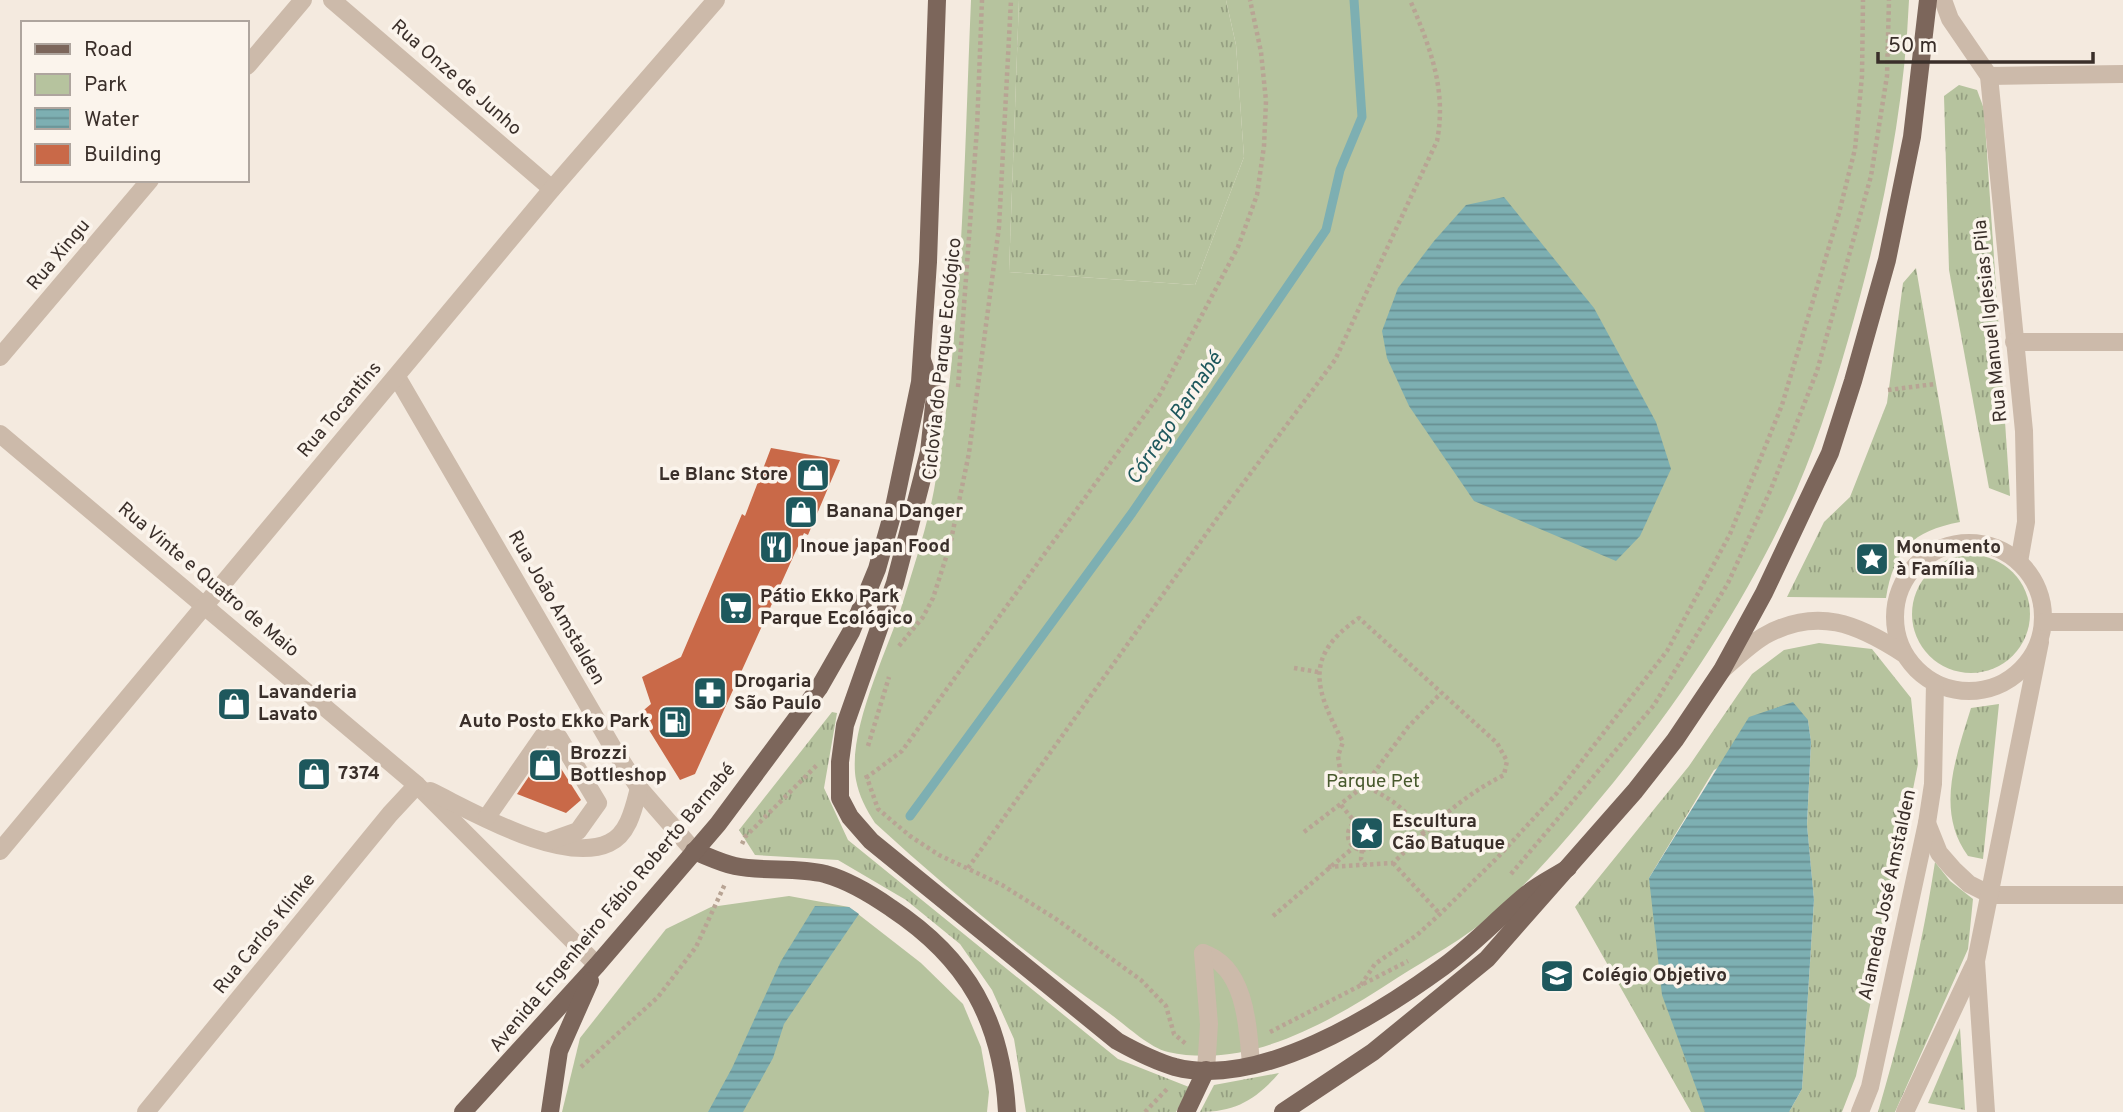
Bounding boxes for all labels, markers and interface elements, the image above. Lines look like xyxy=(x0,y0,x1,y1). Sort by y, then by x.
street label: Rua Onze de Junho xyxy=(386,15,526,141)
legend xyxy=(21,21,248,182)
scale bar xyxy=(1878,21,2093,65)
text: 50 m xyxy=(1888,33,1937,60)
text: Road xyxy=(84,37,133,64)
text: Park xyxy=(84,72,127,99)
text: Water xyxy=(84,107,139,134)
text: Building xyxy=(84,142,162,169)
street label: Rua Xingu xyxy=(22,214,96,296)
street label: Rua Manuel Iglesias Pila xyxy=(1968,219,2014,423)
street label: Ciclovia do Parque Ecológico xyxy=(918,236,968,482)
water label: Córrego Barnabé xyxy=(1121,346,1231,491)
street label: Rua Tocantins xyxy=(293,357,387,463)
shop icon: Le Blanc Store xyxy=(794,456,832,494)
place label: Le Blanc Store xyxy=(659,463,788,487)
shop icon: Banana Danger xyxy=(782,493,820,531)
street label: Rua Vinte e Quatro de Maio xyxy=(113,497,303,663)
place label: Banana Danger xyxy=(826,500,963,524)
street label: Rua João Amstalden xyxy=(502,526,610,690)
restaurant icon: Inoue japan Food xyxy=(757,528,795,566)
place label: Inoue japan Food xyxy=(800,535,950,559)
place label: Monumento à Família xyxy=(1896,536,2001,582)
place icon: Monumento à Família xyxy=(1853,540,1891,578)
place label: Pátio Ekko Park Parque Ecológico xyxy=(760,585,913,631)
supermarket icon: Pátio Ekko Park Parque Ecológico xyxy=(717,589,755,627)
place label: Drogaria São Paulo xyxy=(734,670,822,716)
pharmacy icon: Drogaria São Paulo xyxy=(691,674,729,712)
place label: Lavanderia Lavato xyxy=(258,681,357,727)
shop icon: Lavanderia Lavato xyxy=(215,685,253,723)
fuel station icon: Auto Posto Ekko Park xyxy=(656,703,694,741)
place label: Auto Posto Ekko Park xyxy=(459,710,650,734)
place label: Brozzi Bottleshop xyxy=(570,742,667,788)
shop icon: Brozzi Bottleshop xyxy=(526,746,564,784)
shop icon: 7374 xyxy=(295,755,333,793)
street label: Avenida Engenheiro Fábio Roberto Barnabé xyxy=(485,758,741,1058)
place label: 7374 xyxy=(338,762,380,786)
park label: Parque Pet xyxy=(1326,770,1420,794)
street label: Alameda José Amstalden xyxy=(1854,787,1922,1003)
place label: Escultura Cão Batuque xyxy=(1392,810,1505,856)
place icon: Escultura Cão Batuque xyxy=(1348,814,1386,852)
street label: Rua Carlos Klinke xyxy=(209,869,321,999)
school or university icon: Colégio Objetivo xyxy=(1538,957,1576,995)
place label: Colégio Objetivo xyxy=(1582,964,1727,988)

